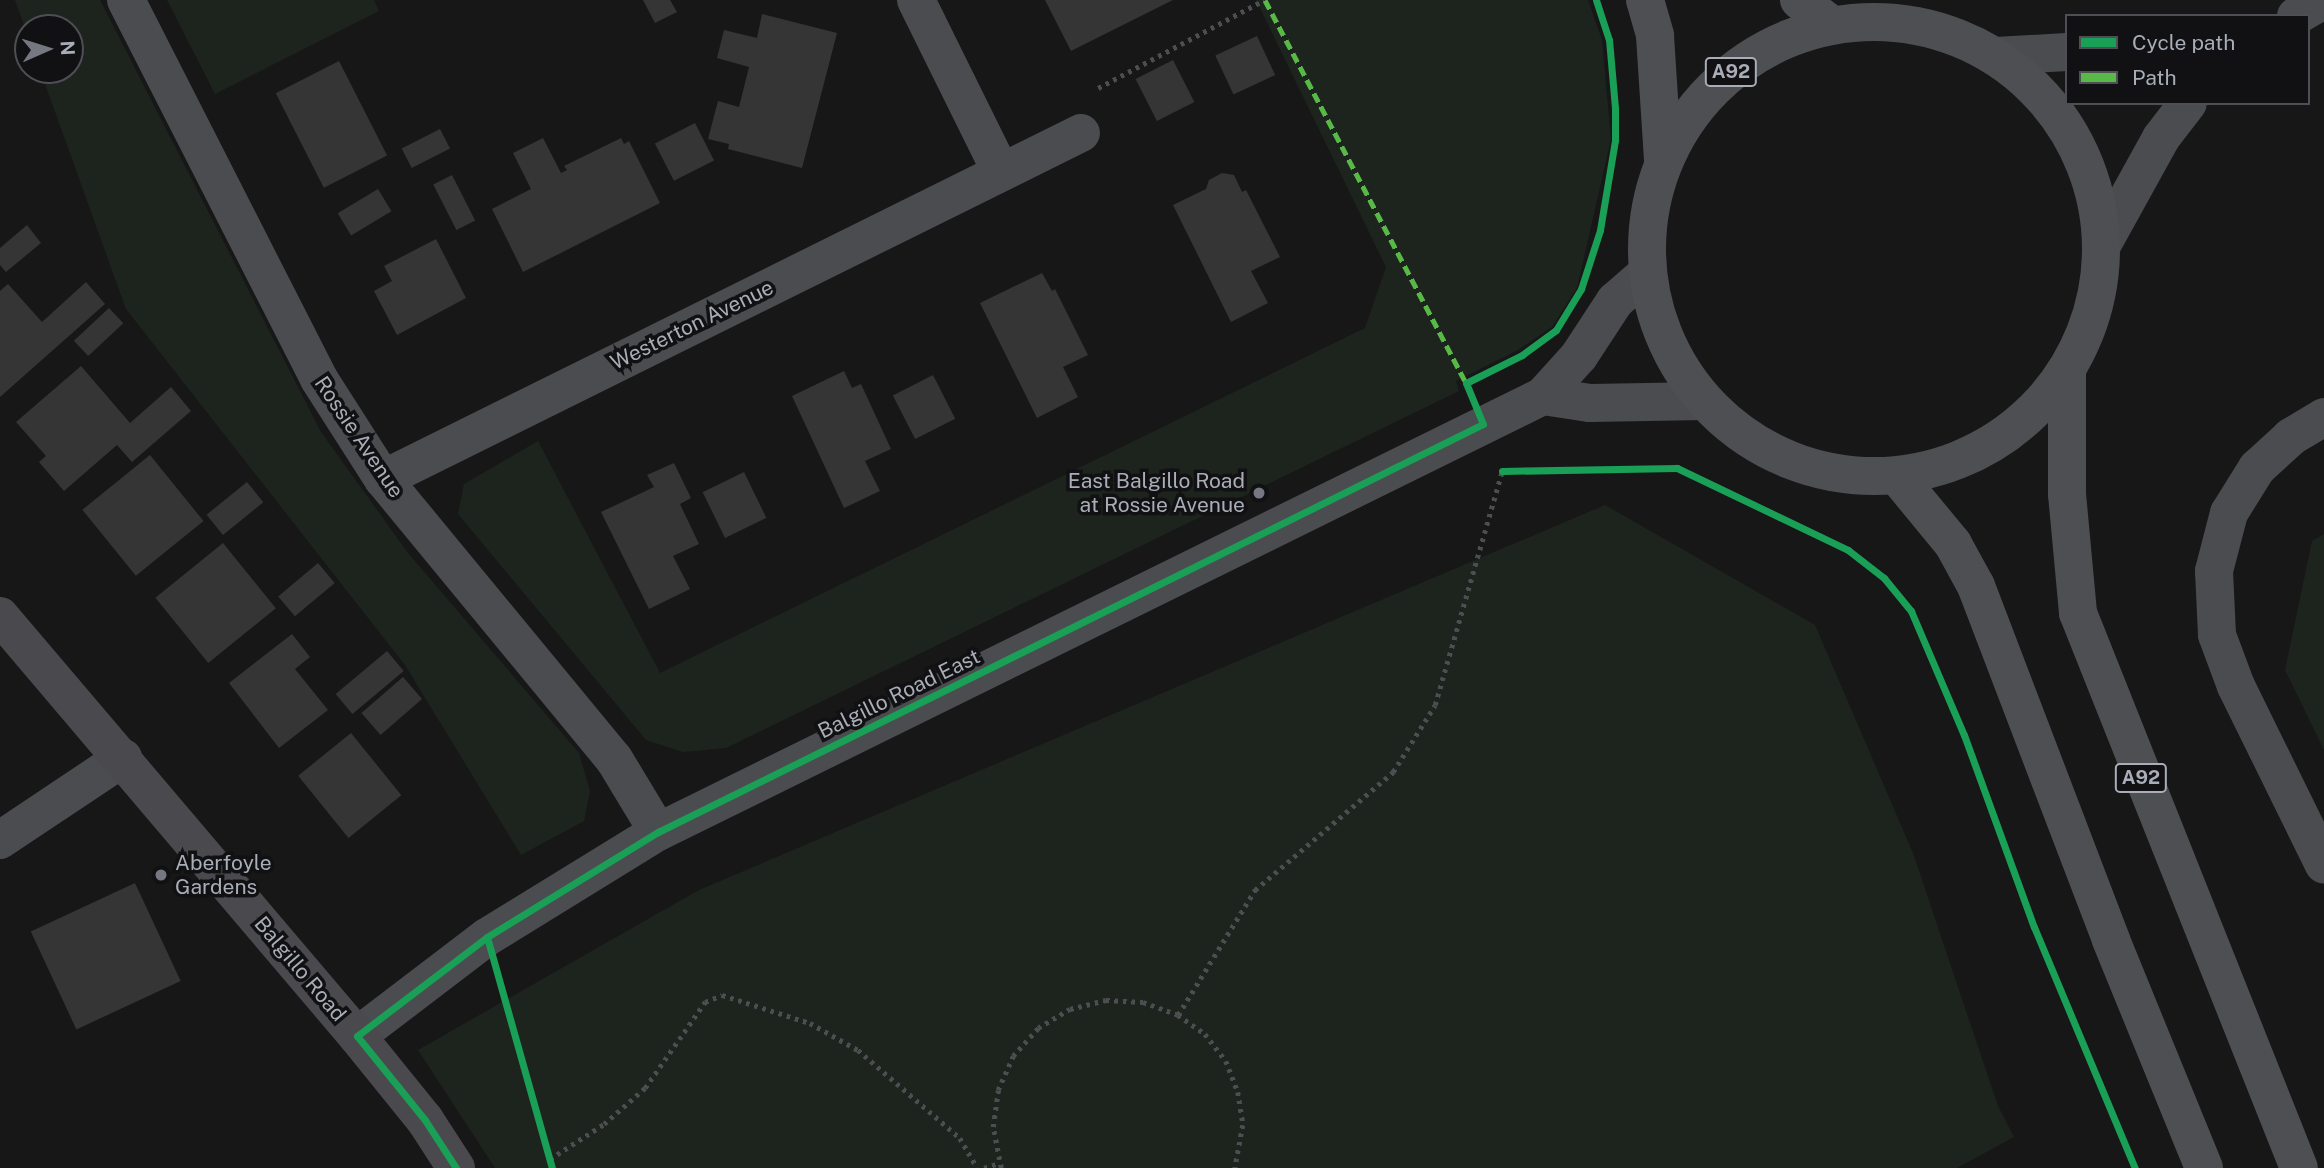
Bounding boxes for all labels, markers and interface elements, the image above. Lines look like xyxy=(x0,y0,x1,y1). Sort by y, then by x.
north arrow xyxy=(14,14,84,84)
legend xyxy=(2065,14,2310,105)
text: Cycle path xyxy=(2132,30,2235,55)
text: N xyxy=(57,40,79,56)
road number: A92 xyxy=(1705,57,1757,88)
text: Path xyxy=(2132,65,2177,90)
street label: Westerton Avenue xyxy=(606,275,778,375)
street label: Rossie Avenue xyxy=(309,371,409,503)
place label: East Balgillo Road at Rossie Avenue xyxy=(1068,468,1245,518)
marker: East Balgillo Road at Rossie Avenue xyxy=(1251,485,1267,501)
street label: Balgillo Road East xyxy=(814,644,984,744)
road number: A92 xyxy=(2115,762,2167,793)
place label: Aberfoyle Gardens xyxy=(175,850,272,900)
marker: Aberfoyle Gardens xyxy=(153,867,169,883)
street label: Balgillo Road xyxy=(249,911,351,1027)

